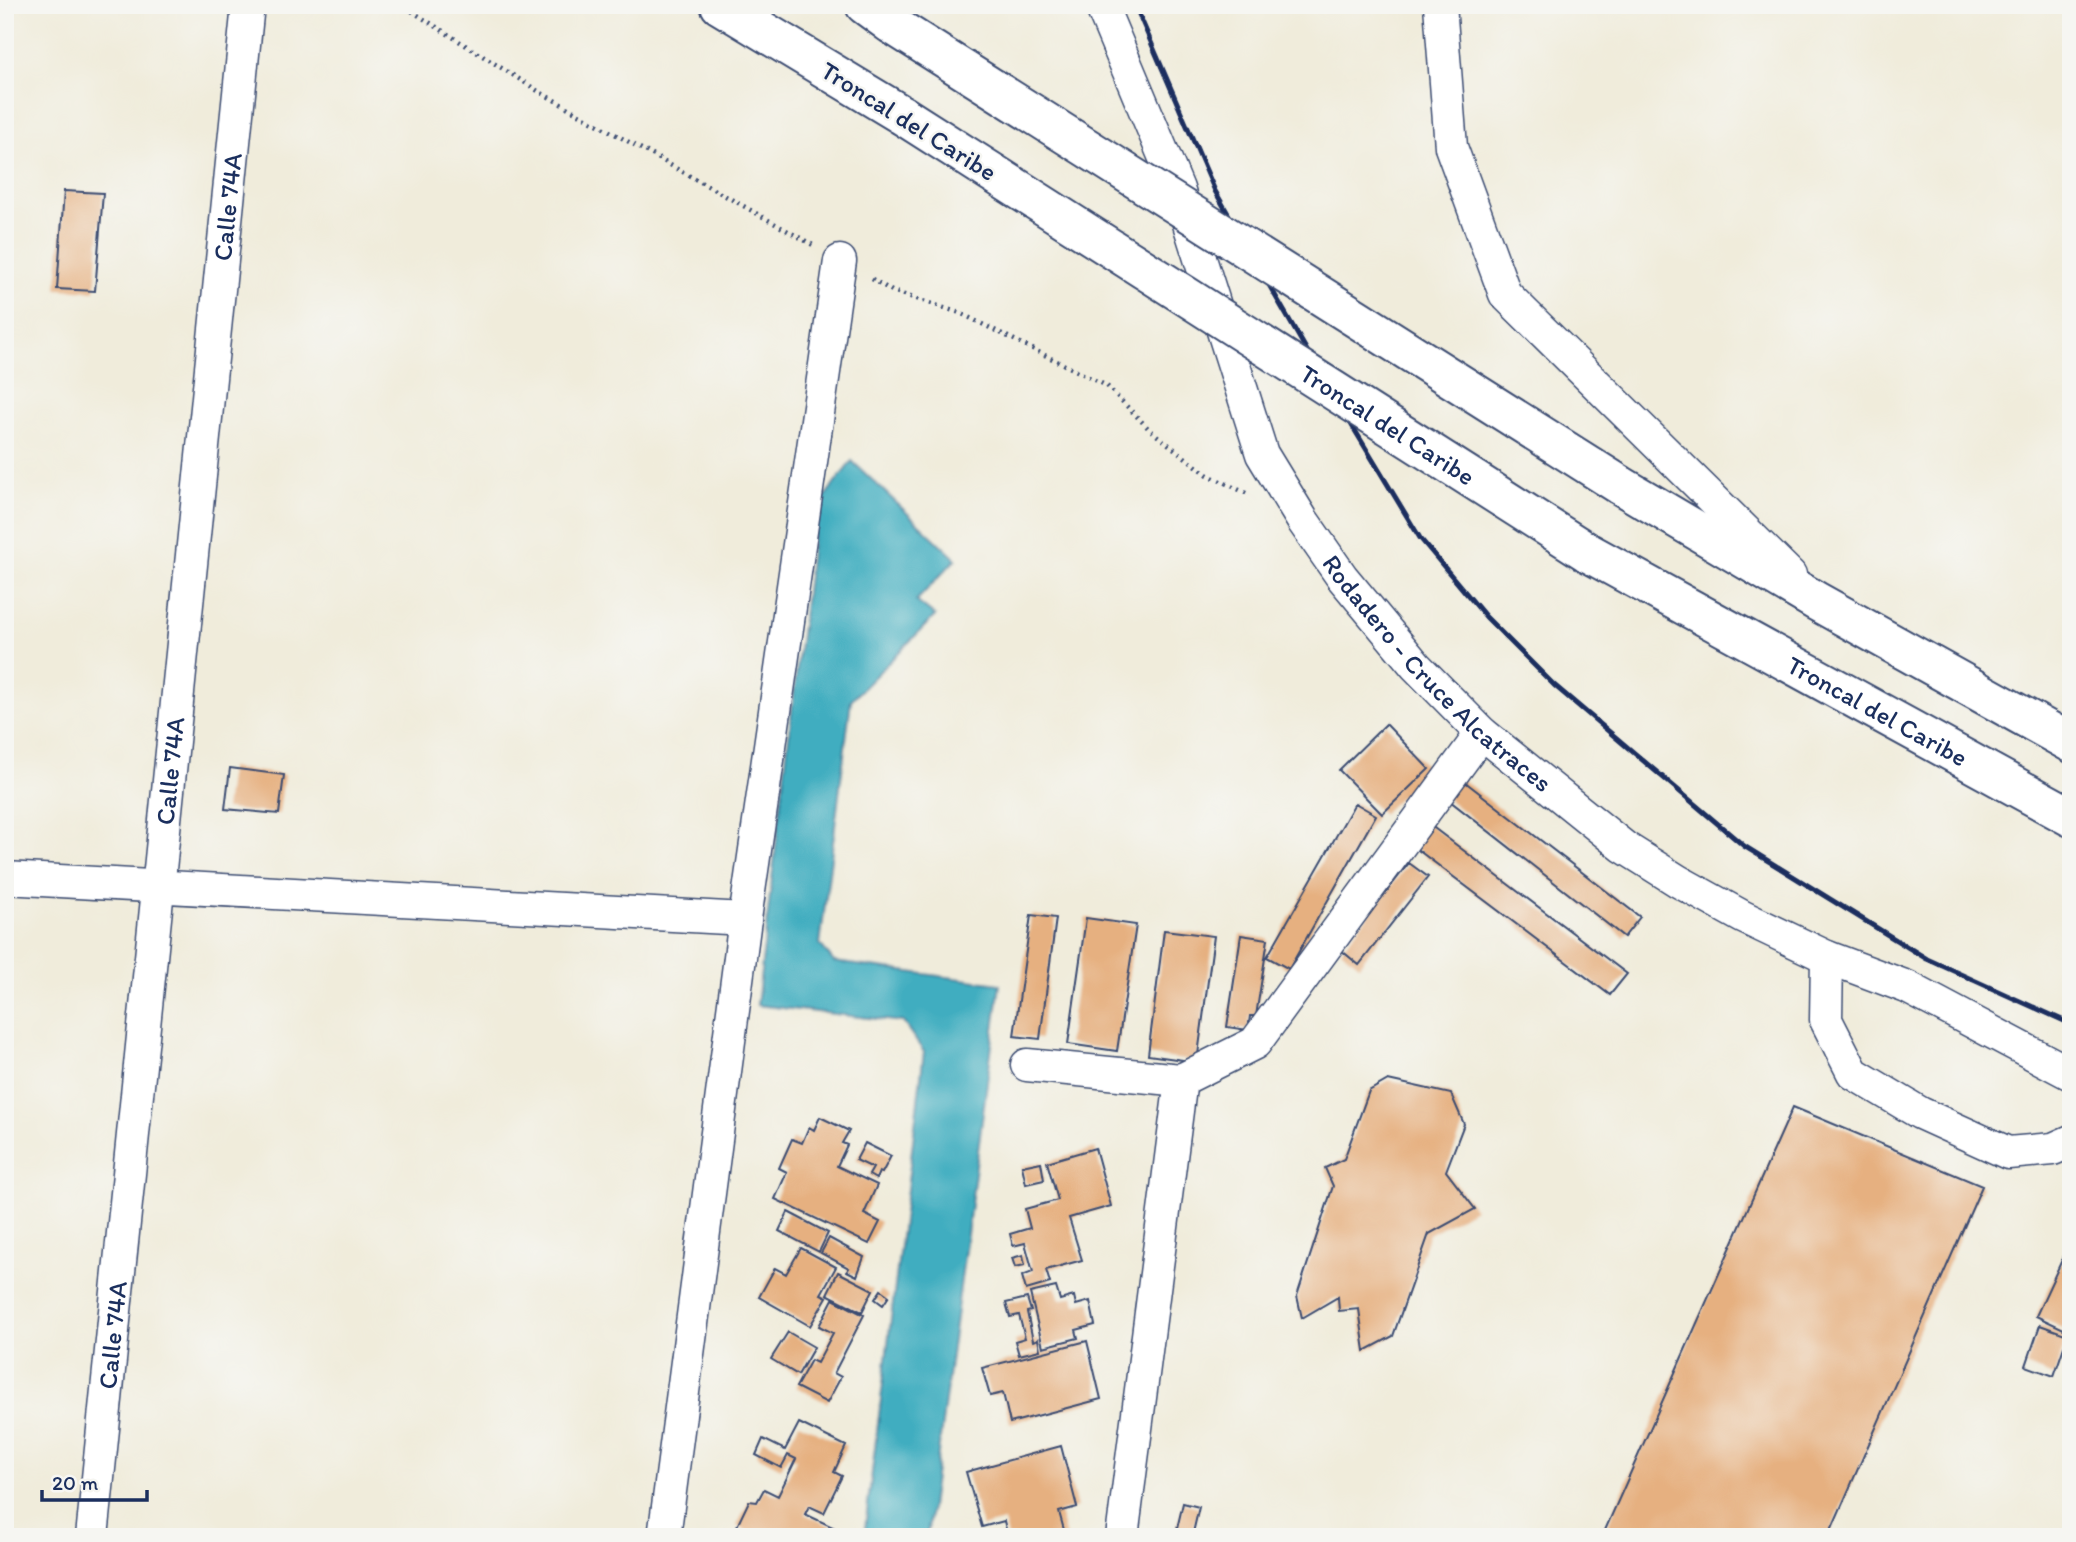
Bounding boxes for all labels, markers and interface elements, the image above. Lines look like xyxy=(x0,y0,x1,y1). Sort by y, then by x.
street label: Troncal del Caribe xyxy=(815,54,1003,188)
street label: Calle 74A xyxy=(206,151,249,262)
street label: Troncal del Caribe xyxy=(1294,357,1481,492)
street label: Rodadero - Cruce Alcatraces xyxy=(1315,549,1558,799)
street label: Troncal del Caribe xyxy=(1781,649,1973,773)
street label: Calle 74A xyxy=(149,715,191,826)
street label: Calle 74A xyxy=(91,1279,134,1391)
scale bar xyxy=(42,1458,147,1502)
text: 20 m xyxy=(52,1470,99,1495)

